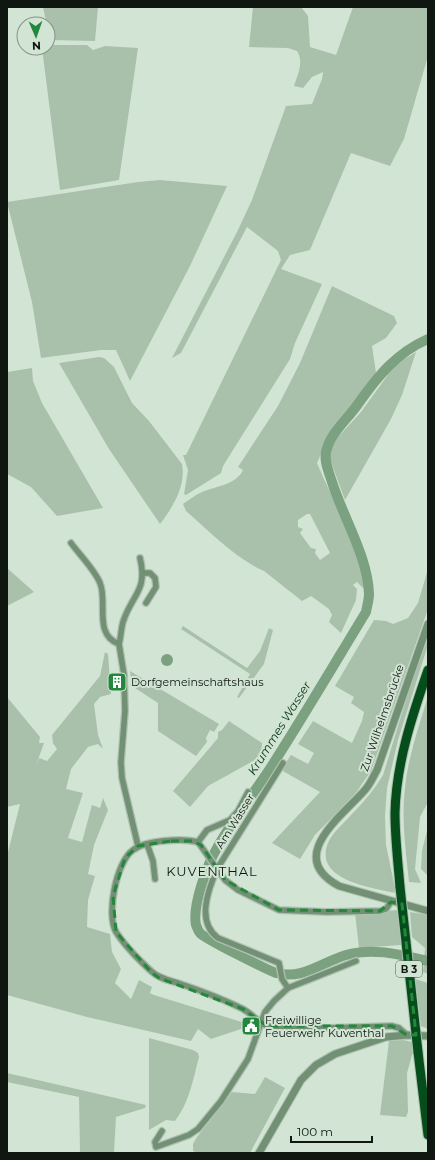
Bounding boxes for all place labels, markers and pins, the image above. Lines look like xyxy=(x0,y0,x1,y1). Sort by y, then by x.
building icon: Dorfgemeinschaftshaus xyxy=(106,671,128,693)
place label: Dorfgemeinschaftshaus xyxy=(131,675,264,689)
place label: Freiwillige Feuerwehr Kuventhal xyxy=(265,1013,384,1040)
public building icon: Freiwillige Feuerwehr Kuventhal xyxy=(240,1015,262,1037)

